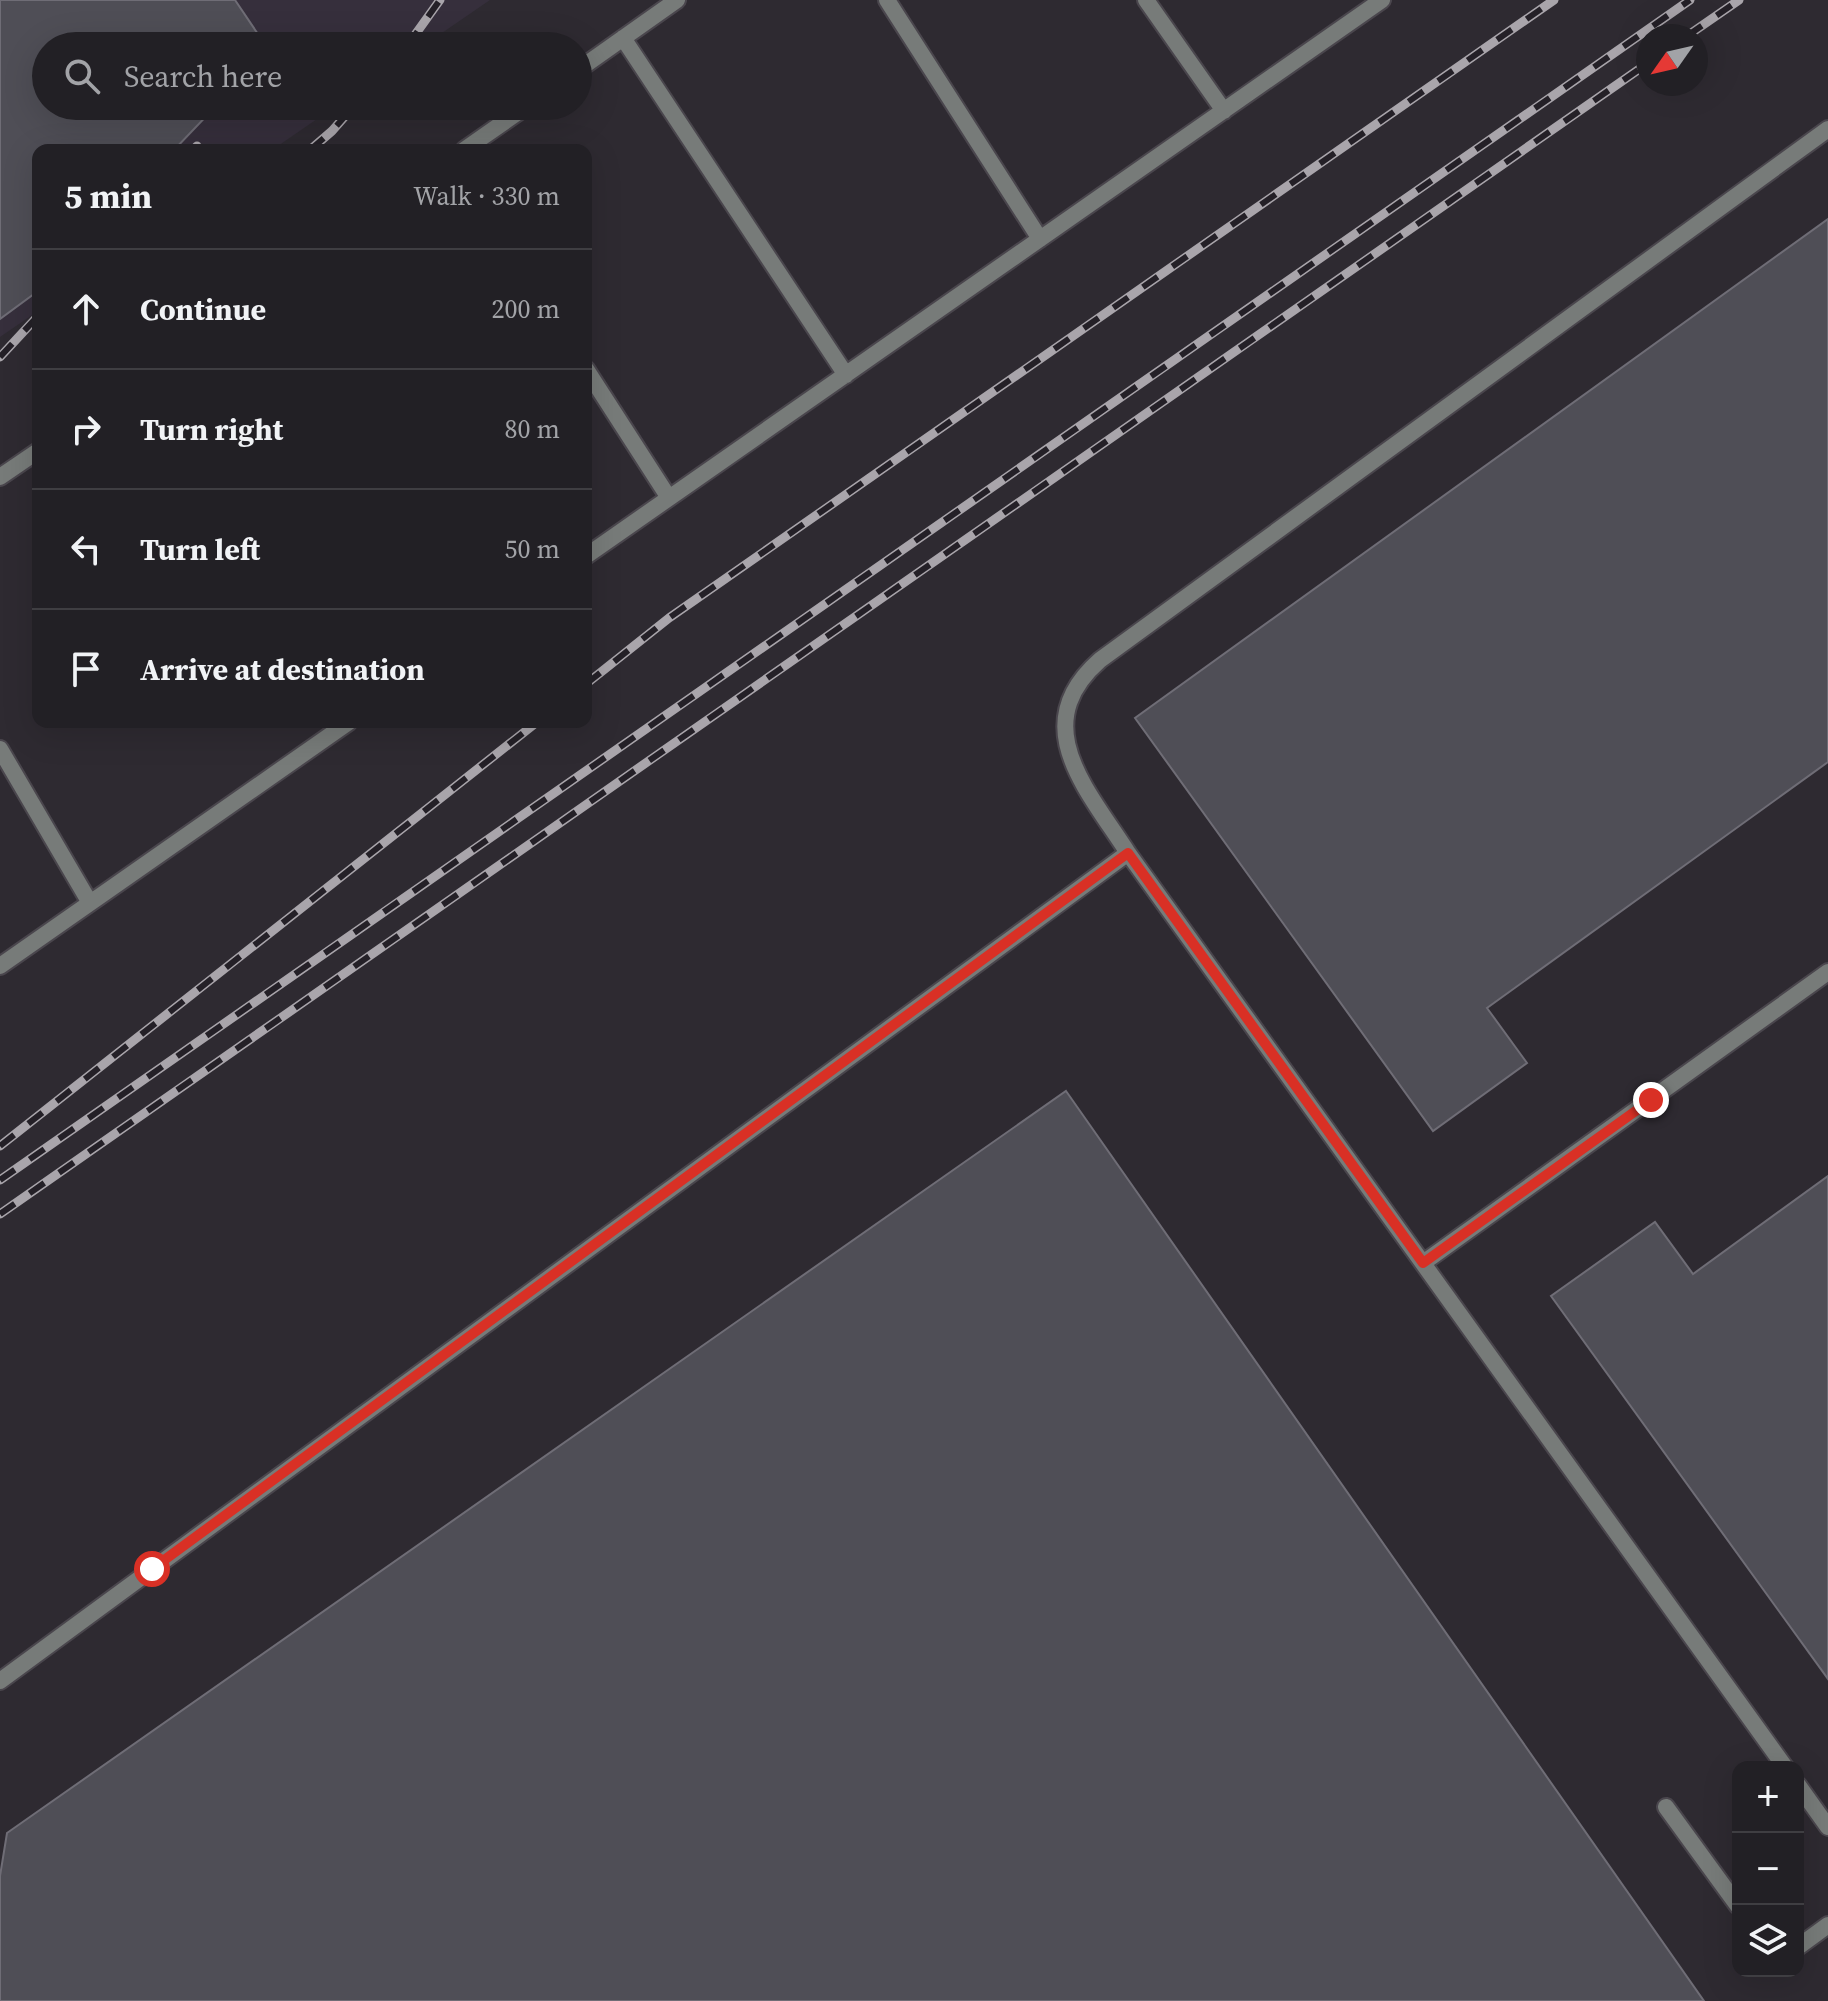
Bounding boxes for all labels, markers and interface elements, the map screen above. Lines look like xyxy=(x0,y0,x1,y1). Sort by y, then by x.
north arrow xyxy=(1636,24,1708,96)
search box xyxy=(32,32,592,120)
icon: search xyxy=(60,54,104,98)
text: Search here xyxy=(124,56,282,97)
text: 5 min xyxy=(64,173,152,219)
text: Walk · 330 m xyxy=(413,178,560,214)
icon: ahead xyxy=(64,287,108,331)
text: Continue xyxy=(140,289,266,330)
text: 200 m xyxy=(492,291,560,327)
icon: right xyxy=(64,407,108,451)
text: Turn right xyxy=(140,409,283,450)
text: 80 m xyxy=(505,411,560,447)
icon: left xyxy=(64,527,108,571)
text: Turn left xyxy=(140,529,260,570)
text: 50 m xyxy=(505,531,560,567)
icon: arrive xyxy=(64,647,108,691)
text: Arrive at destination xyxy=(140,649,425,690)
route end xyxy=(1633,1082,1669,1118)
route start xyxy=(134,1551,170,1587)
map controls xyxy=(1732,1761,1804,1977)
button: + xyxy=(1732,1761,1804,1833)
button: − xyxy=(1732,1833,1804,1905)
button: layers xyxy=(1732,1905,1804,1977)

